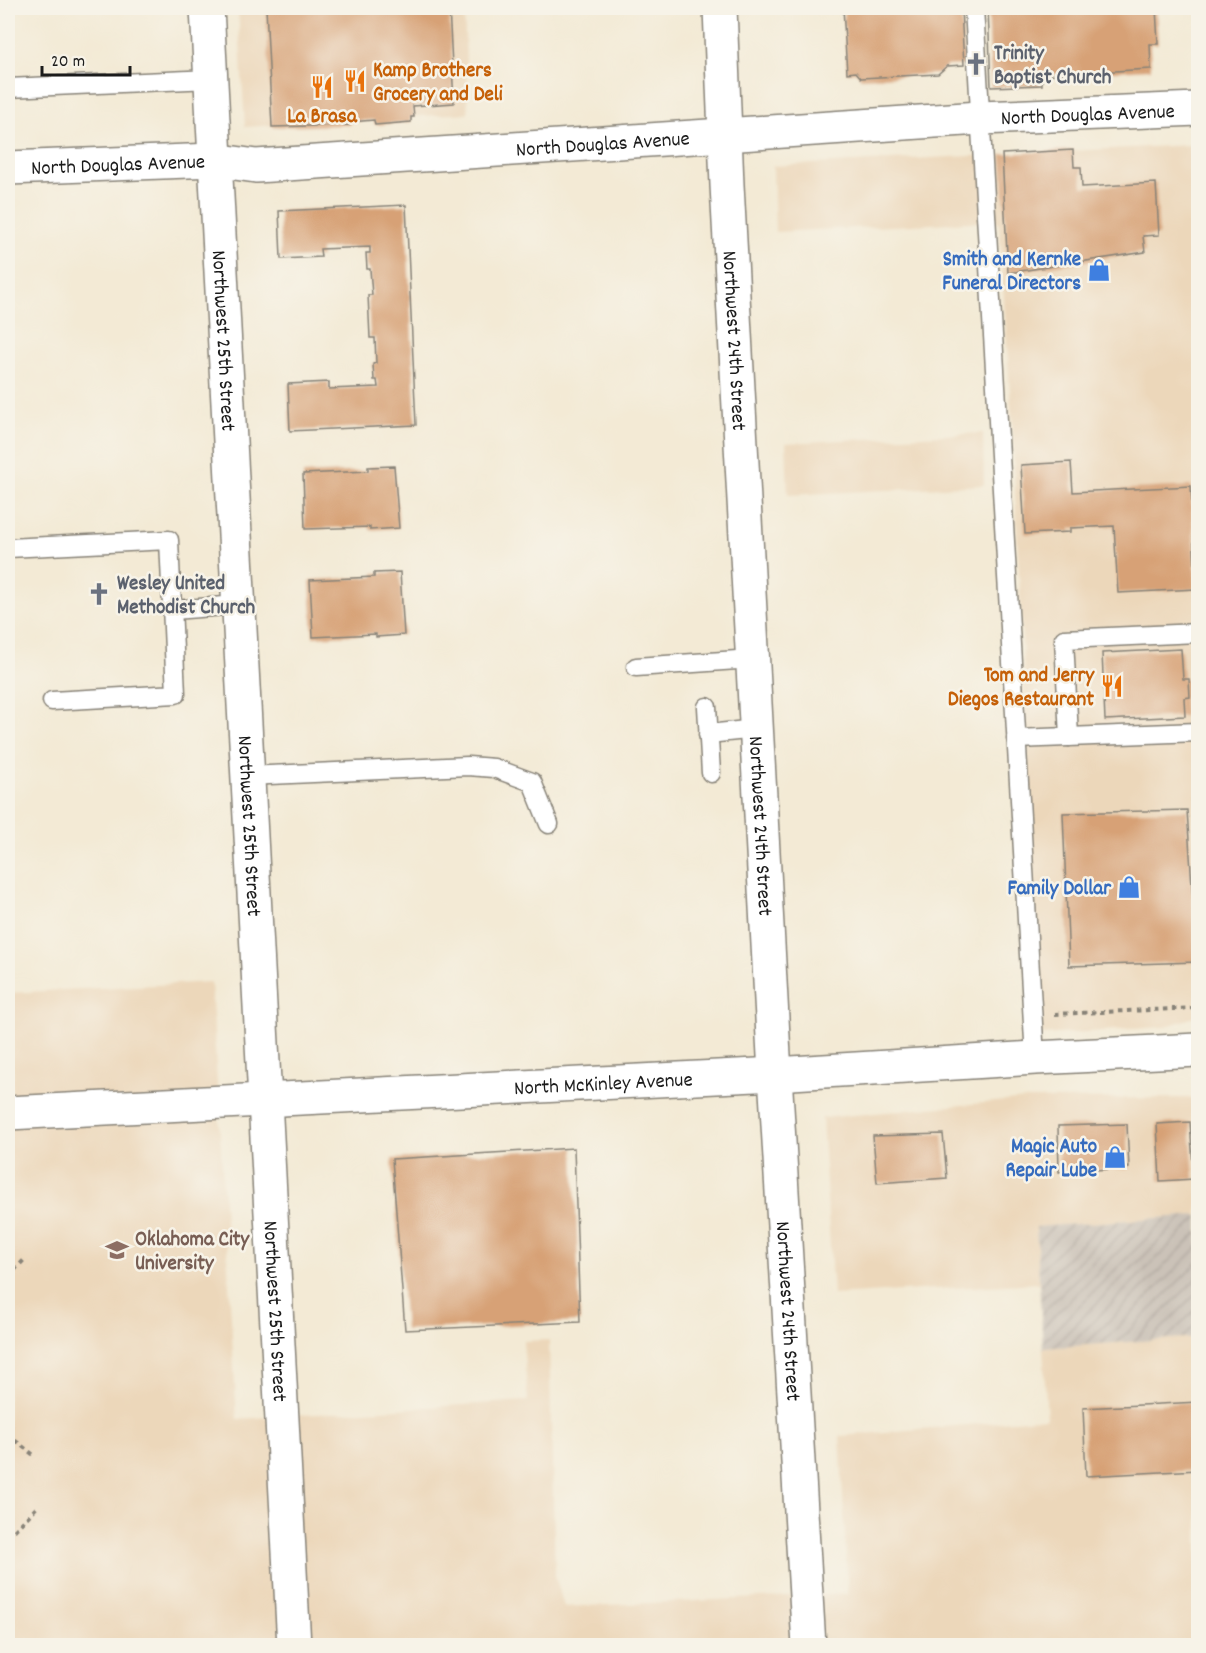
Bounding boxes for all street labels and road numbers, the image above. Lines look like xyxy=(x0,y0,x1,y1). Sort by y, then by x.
street label: North Douglas Avenue xyxy=(1000,98,1176,135)
street label: North Douglas Avenue xyxy=(515,125,691,167)
street label: North Douglas Avenue xyxy=(30,148,206,185)
street label: Northwest 25th Street xyxy=(202,249,241,432)
street label: Northwest 24th Street xyxy=(713,250,752,432)
street label: Northwest 25th Street xyxy=(228,735,267,918)
street label: Northwest 24th Street xyxy=(739,735,778,917)
street label: North McKinley Avenue xyxy=(513,1066,693,1105)
street label: Northwest 25th Street xyxy=(253,1220,293,1403)
street label: Northwest 24th Street xyxy=(766,1220,806,1402)

